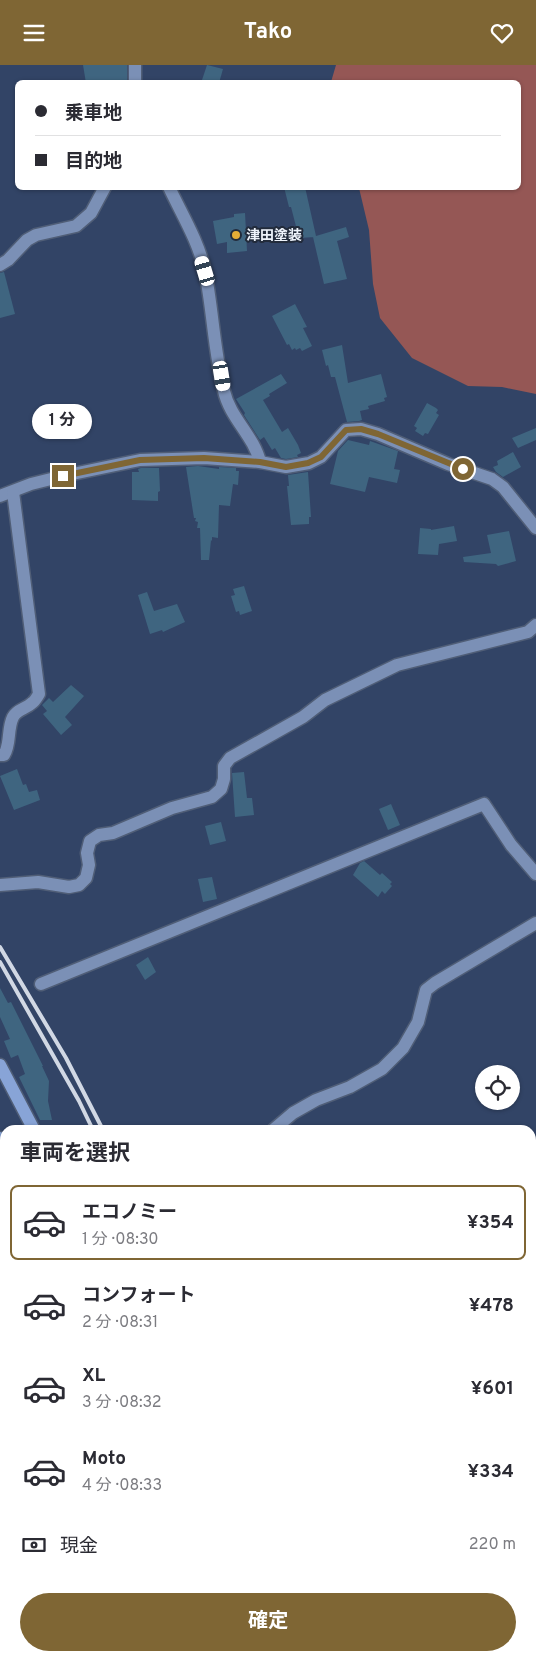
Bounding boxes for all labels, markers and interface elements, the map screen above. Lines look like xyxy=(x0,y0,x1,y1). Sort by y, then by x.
icon: menu xyxy=(20,19,48,47)
text: Tako xyxy=(244,19,292,46)
icon: heart xyxy=(488,19,516,47)
text: 乗車地 xyxy=(65,102,122,126)
text: 目的地 xyxy=(65,150,122,174)
place label: 津田塗装 xyxy=(246,228,302,245)
marker: 津田塗装 xyxy=(230,229,242,241)
car xyxy=(193,254,216,288)
car xyxy=(212,360,231,392)
callout: 1 分 xyxy=(33,403,93,439)
text: 1 分 xyxy=(49,411,75,431)
route start xyxy=(452,458,474,480)
route end xyxy=(52,465,74,487)
map controls xyxy=(475,1065,520,1110)
button: locate xyxy=(475,1065,520,1110)
text: 車両を選択 xyxy=(20,1141,130,1168)
icon: car xyxy=(22,1200,67,1245)
text: エコノミー xyxy=(82,1201,177,1225)
text: ¥354 xyxy=(467,1211,514,1235)
text: 1 分 · 08:30 xyxy=(82,1230,159,1250)
icon: car xyxy=(22,1283,67,1328)
text: コンフォート xyxy=(82,1284,195,1308)
text: ¥478 xyxy=(469,1294,514,1318)
text: 2 分 · 08:31 xyxy=(82,1313,158,1333)
text: XL xyxy=(82,1364,105,1388)
icon: car xyxy=(22,1366,67,1411)
text: ¥601 xyxy=(471,1377,514,1401)
text: 3 分 · 08:32 xyxy=(82,1393,162,1413)
text: Moto xyxy=(82,1447,126,1471)
icon: car xyxy=(22,1449,67,1494)
text: ¥334 xyxy=(467,1460,514,1484)
text: 4 分 · 08:33 xyxy=(82,1476,162,1496)
icon: cash xyxy=(20,1531,48,1559)
text: 現金 xyxy=(60,1535,98,1559)
text: 220 m xyxy=(469,1535,516,1555)
button: 確定 xyxy=(20,1593,516,1651)

